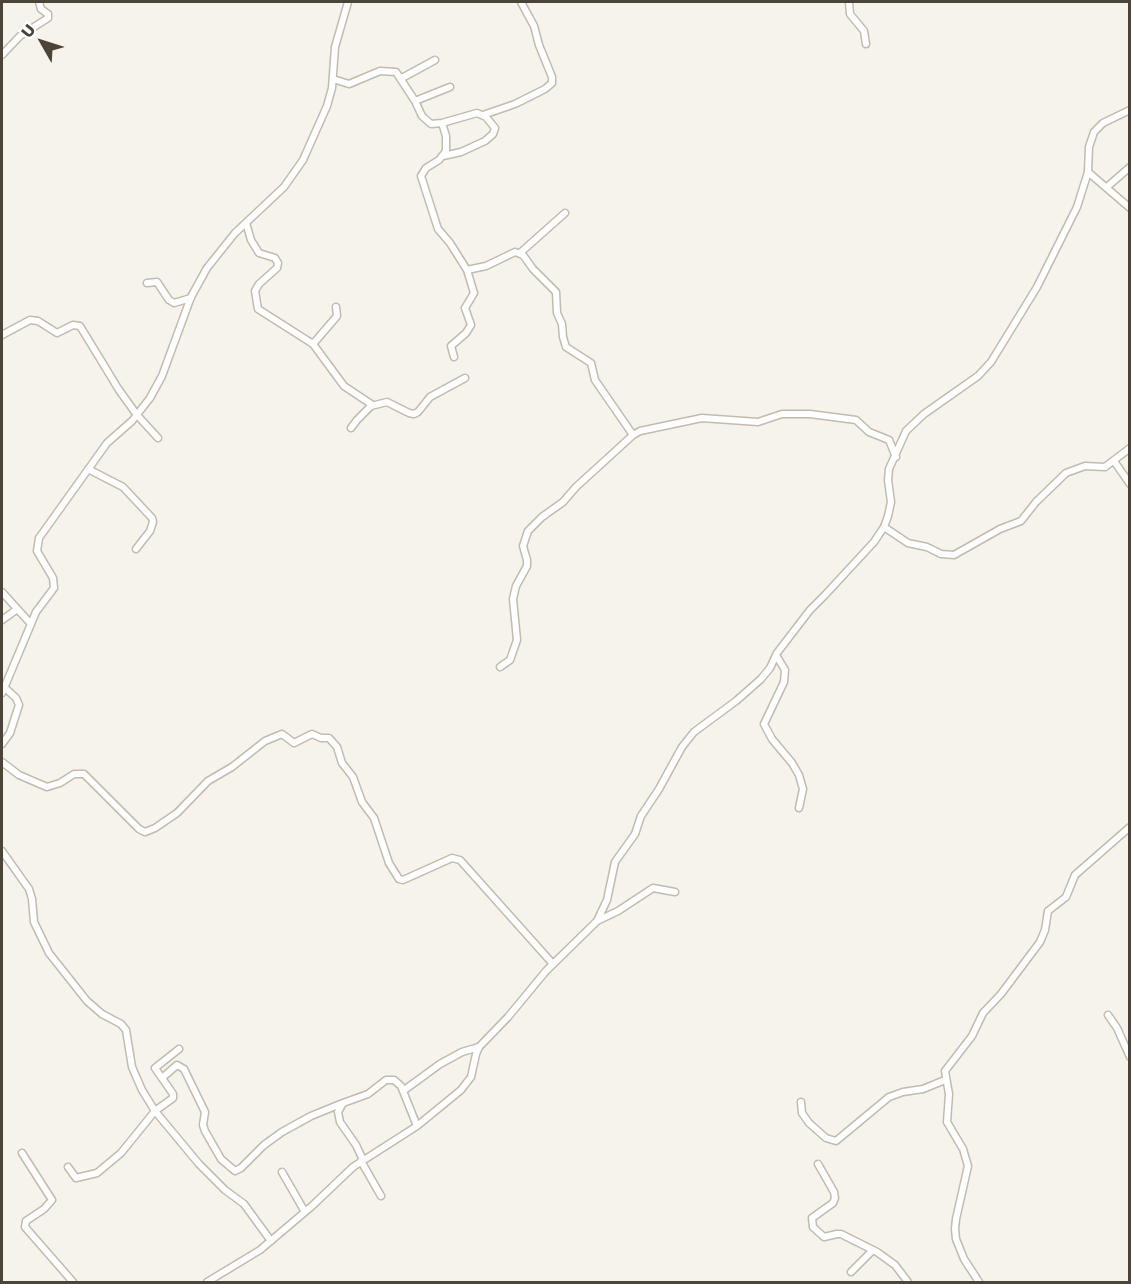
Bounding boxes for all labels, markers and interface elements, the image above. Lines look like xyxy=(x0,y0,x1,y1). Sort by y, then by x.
north arrow xyxy=(12,12,72,72)
text: U xyxy=(17,20,39,42)

